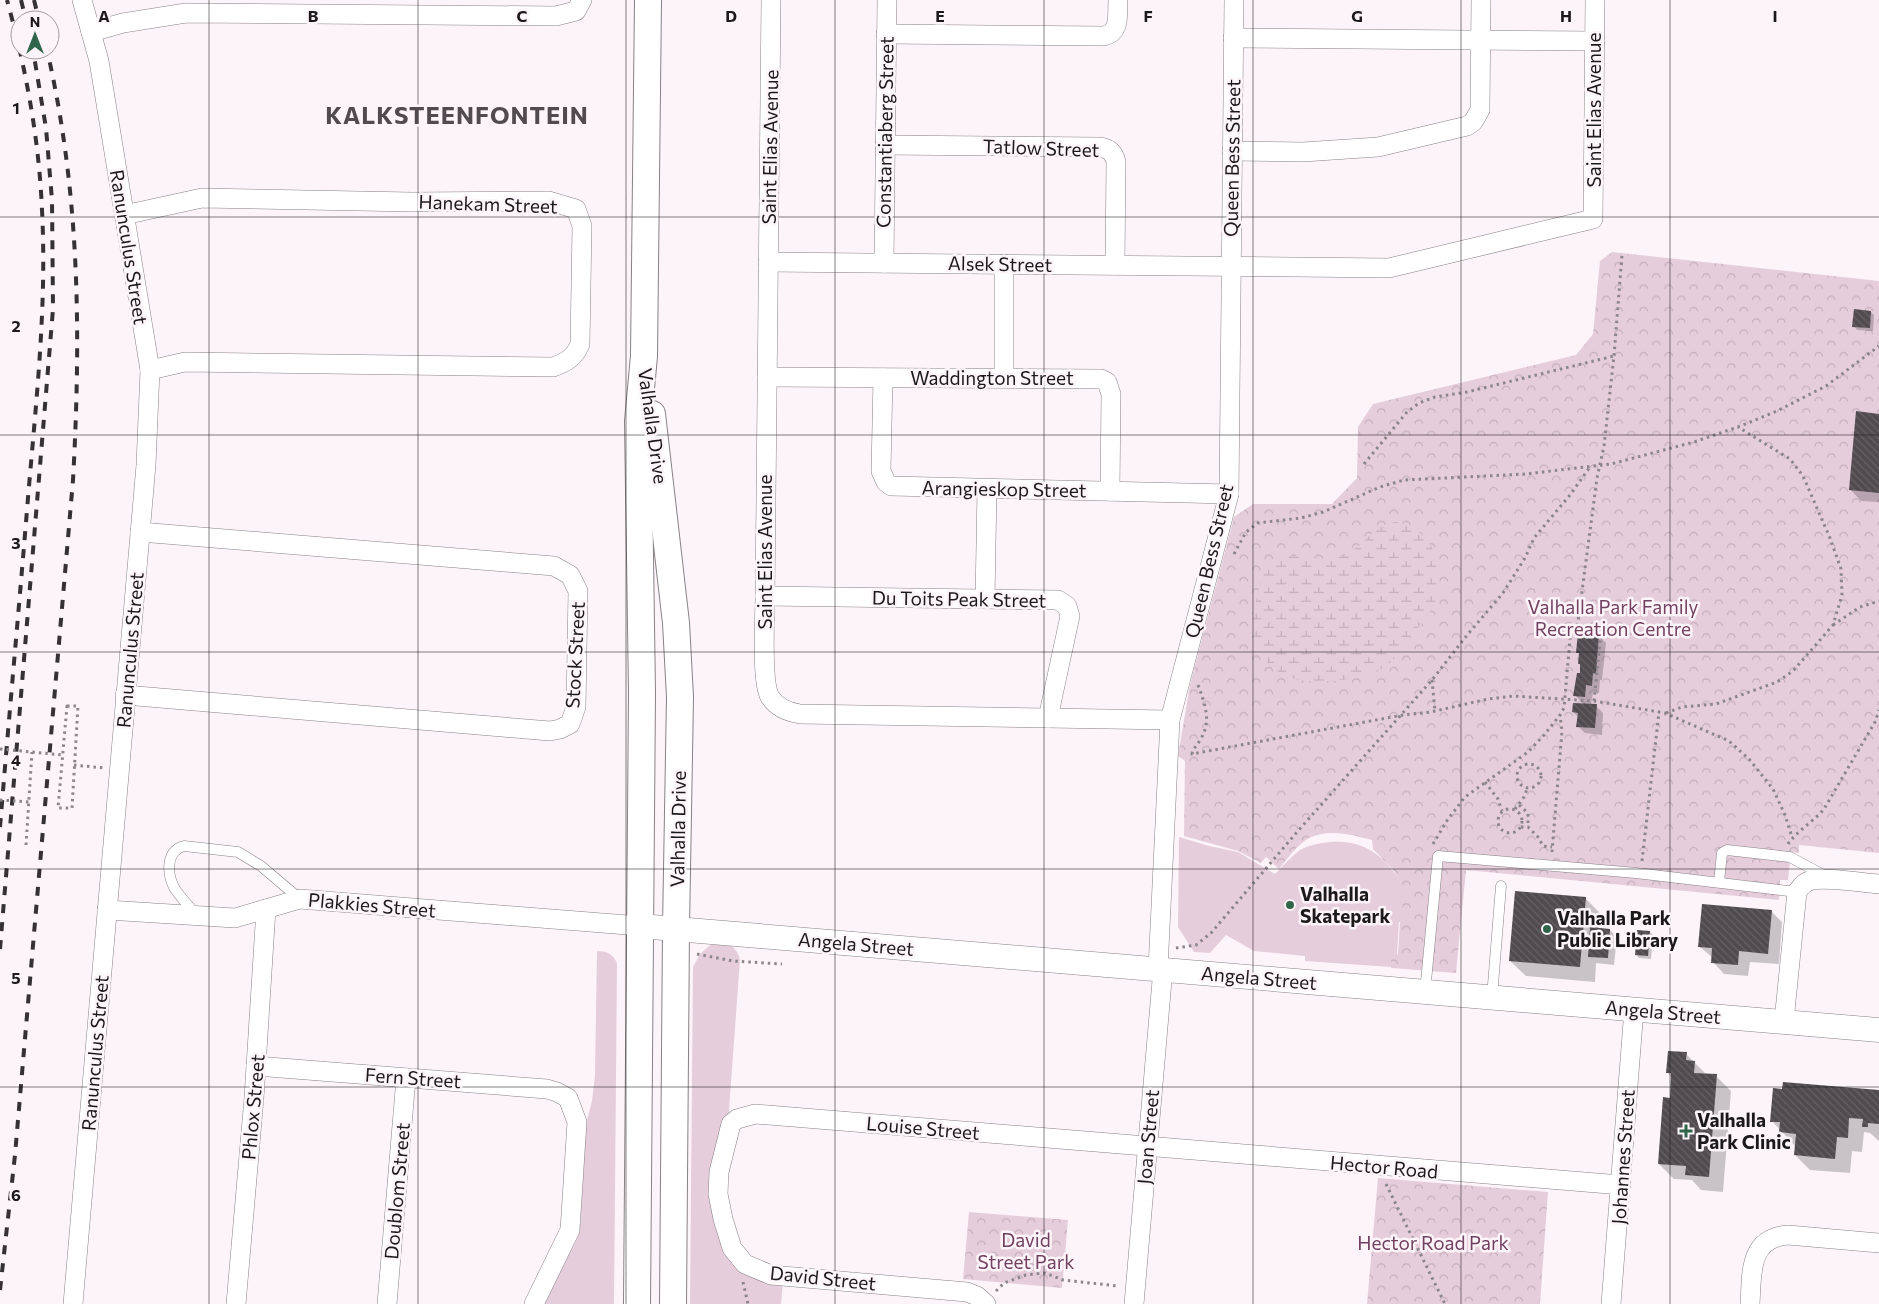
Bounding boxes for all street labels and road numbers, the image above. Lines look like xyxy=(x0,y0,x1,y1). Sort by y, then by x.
street label: Saint Elias Avenue xyxy=(1582,33,1605,187)
street label: Constantiaberg Street xyxy=(871,36,898,228)
street label: Saint Elias Avenue xyxy=(757,69,782,225)
street label: Queen Bess Street xyxy=(1219,79,1244,237)
street label: Tatlow Street xyxy=(982,134,1100,161)
street label: Ranunculus Street xyxy=(106,168,153,326)
street label: Hanekam Street xyxy=(418,190,558,217)
street label: Alsek Street xyxy=(948,251,1053,276)
street label: Waddington Street xyxy=(910,366,1074,389)
street label: Valhalla Drive xyxy=(634,367,673,485)
street label: Saint Elias Avenue xyxy=(753,475,776,629)
street label: Arangieskop Street xyxy=(921,476,1087,501)
street label: Queen Bess Street xyxy=(1180,481,1237,640)
street label: Ranunculus Street xyxy=(111,571,148,729)
street label: Du Toits Peak Street xyxy=(872,585,1047,612)
street label: Stock Street xyxy=(560,601,589,709)
street label: Valhalla Drive xyxy=(665,770,690,888)
street label: Plakkies Street xyxy=(307,887,437,922)
street label: Angela Street xyxy=(797,927,915,960)
street label: Angela Street xyxy=(1200,961,1318,994)
street label: Ranunculus Street xyxy=(76,974,113,1132)
street label: Angela Street xyxy=(1604,995,1722,1028)
street label: Phlox Street xyxy=(236,1053,269,1161)
street label: Fern Street xyxy=(364,1063,462,1092)
street label: Joan Street xyxy=(1132,1088,1163,1185)
street label: Johannes Street xyxy=(1606,1088,1639,1225)
street label: Louise Street xyxy=(865,1111,981,1144)
street label: Doublom Street xyxy=(379,1121,414,1260)
street label: Hector Road xyxy=(1329,1150,1439,1183)
street label: David Street xyxy=(769,1260,877,1295)

